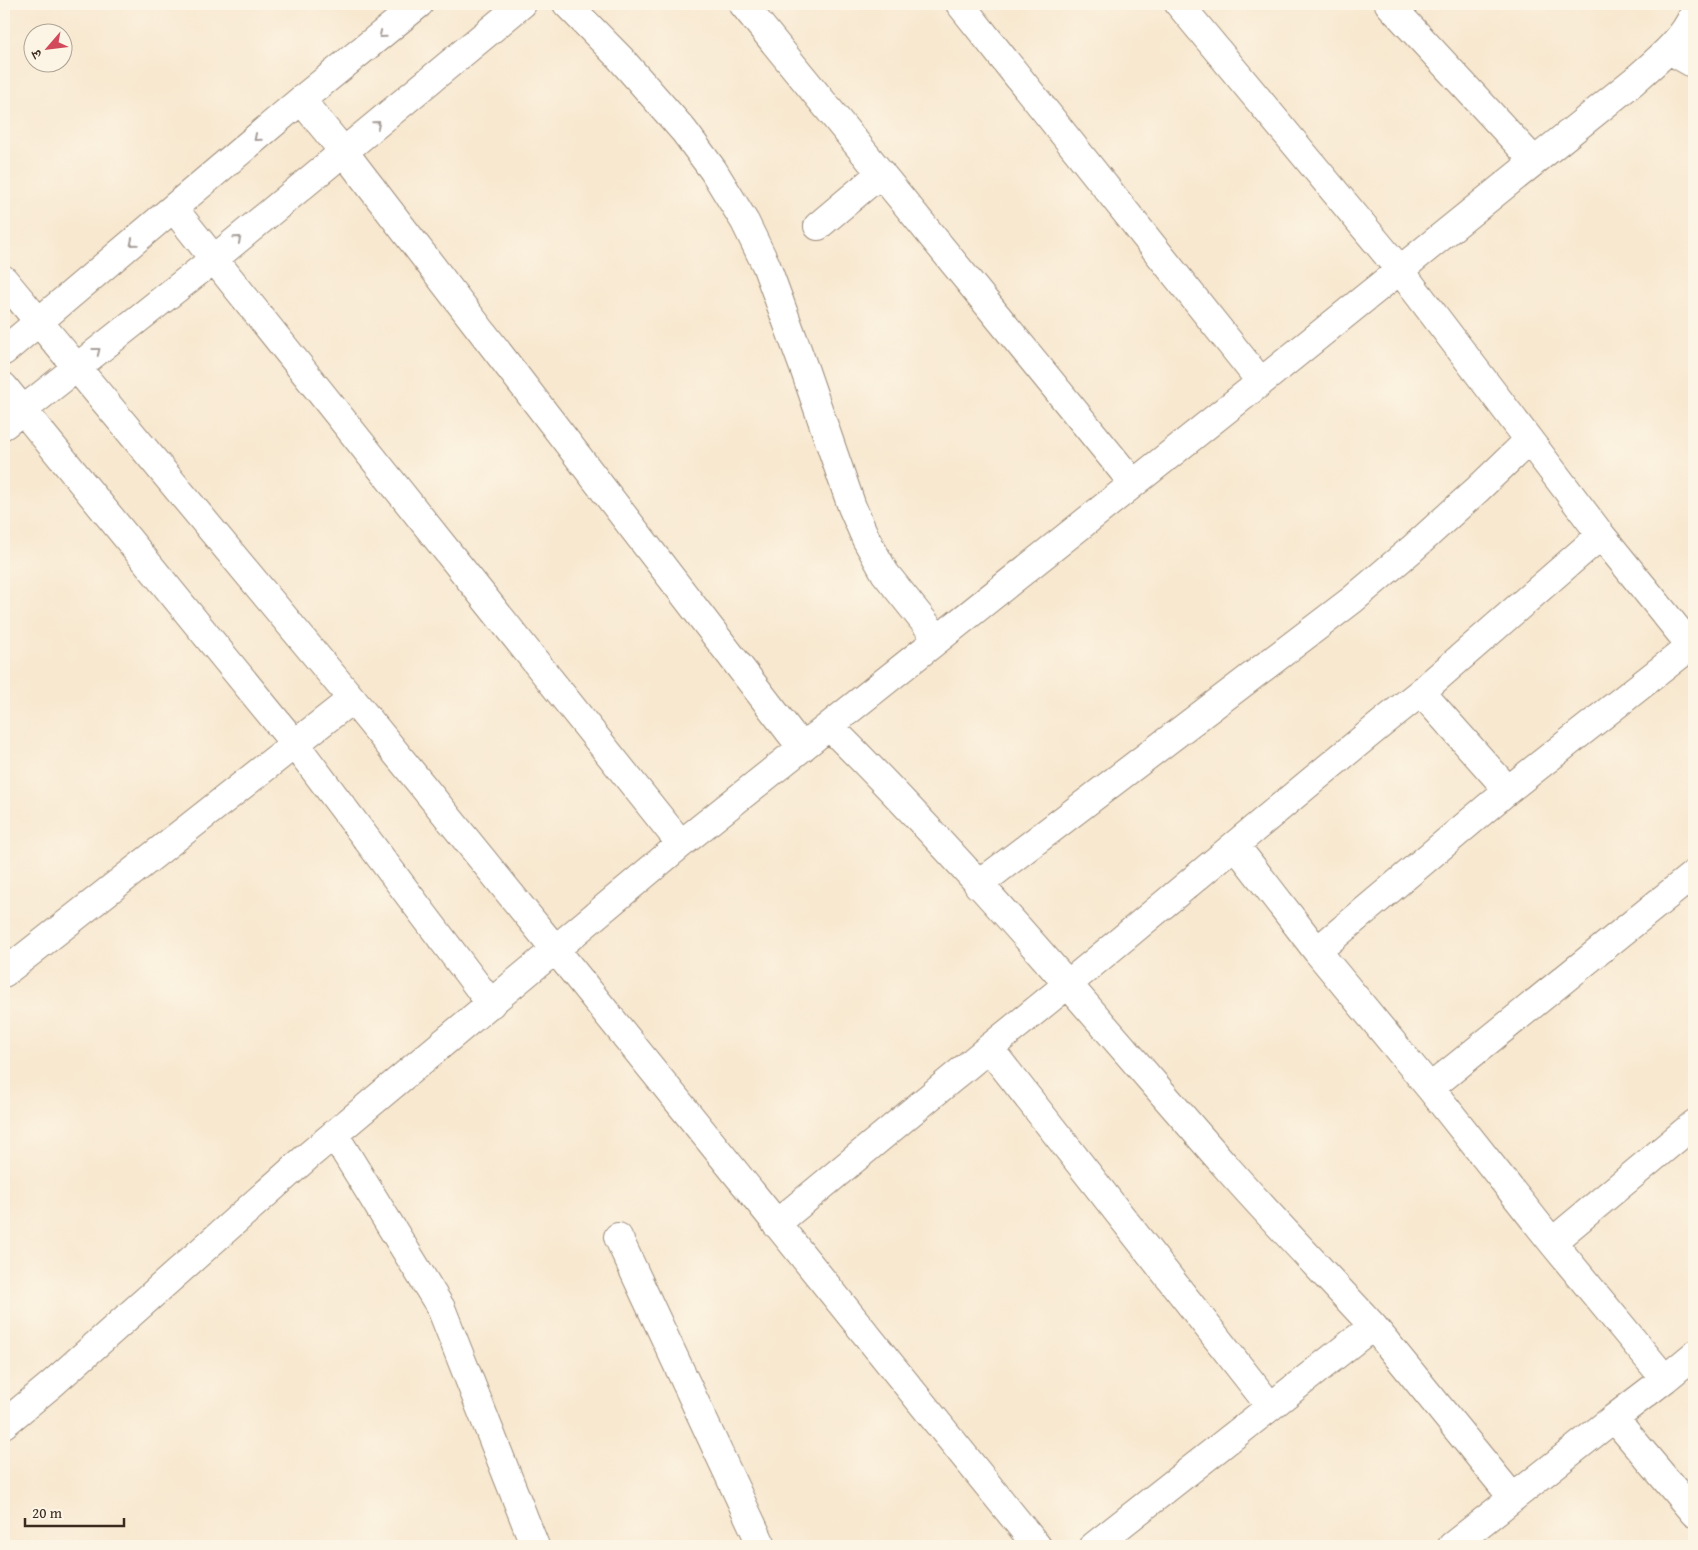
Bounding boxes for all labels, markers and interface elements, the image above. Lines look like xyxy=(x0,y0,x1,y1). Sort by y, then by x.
north arrow xyxy=(22,22,72,72)
one-way arrow xyxy=(378,29,387,38)
text: उ xyxy=(26,45,47,63)
one-way arrow xyxy=(371,121,380,130)
one-way arrow xyxy=(253,133,262,142)
one-way arrow xyxy=(232,236,241,245)
one-way arrow xyxy=(129,238,138,247)
one-way arrow xyxy=(91,349,100,357)
scale bar xyxy=(25,1495,124,1527)
text: 20 m xyxy=(32,1502,63,1523)

